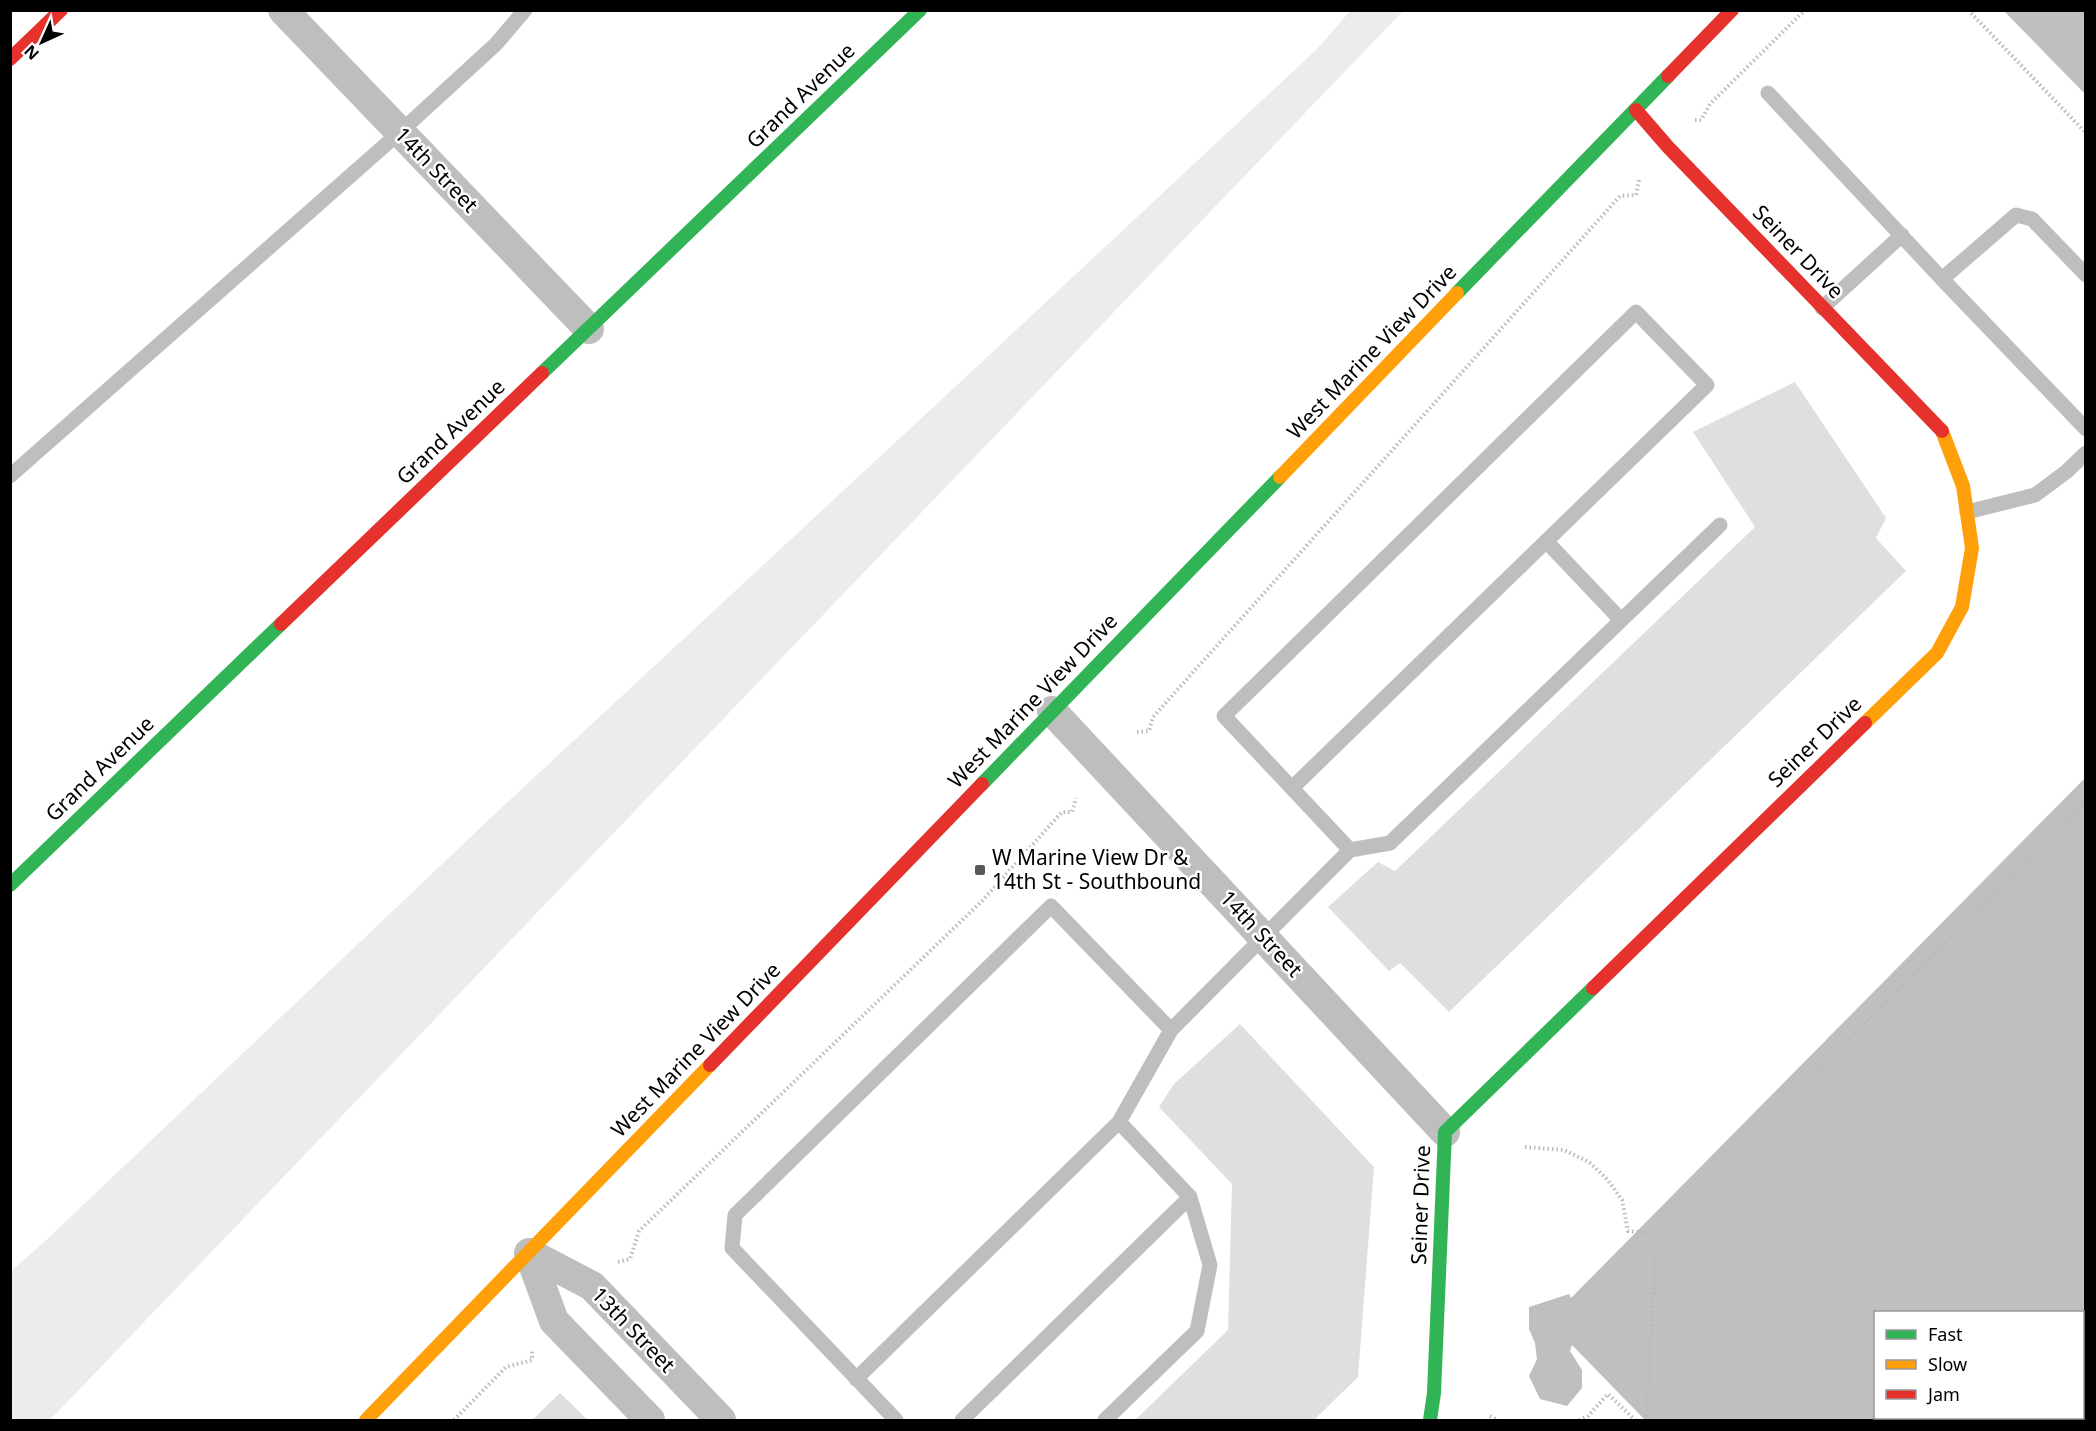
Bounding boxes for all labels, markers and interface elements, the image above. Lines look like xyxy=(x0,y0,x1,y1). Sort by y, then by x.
north arrow xyxy=(12,12,72,72)
street label: Grand Avenue xyxy=(740,36,861,154)
text: N xyxy=(19,40,44,65)
street label: 14th Street xyxy=(389,120,485,218)
street label: Seiner Drive xyxy=(1747,199,1850,304)
street label: West Marine View Drive xyxy=(1280,258,1462,445)
street label: Grand Avenue xyxy=(390,372,511,490)
street label: West Marine View Drive xyxy=(941,607,1123,794)
street label: Seiner Drive xyxy=(1762,690,1867,793)
street label: Grand Avenue xyxy=(39,709,160,827)
place label: W Marine View Dr & 14th St - Southbound xyxy=(992,843,1201,895)
marker: W Marine View Dr & 14th St - Southbound xyxy=(973,863,987,877)
street label: 14th Street xyxy=(1214,884,1309,983)
street label: West Marine View Drive xyxy=(604,956,786,1143)
street label: Seiner Drive xyxy=(1404,1145,1436,1265)
street label: 13th Street xyxy=(586,1280,682,1378)
legend xyxy=(1874,1311,2084,1419)
text: Fast xyxy=(1928,1322,1963,1346)
text: Slow xyxy=(1928,1352,1967,1376)
text: Jam xyxy=(1926,1382,1960,1406)

